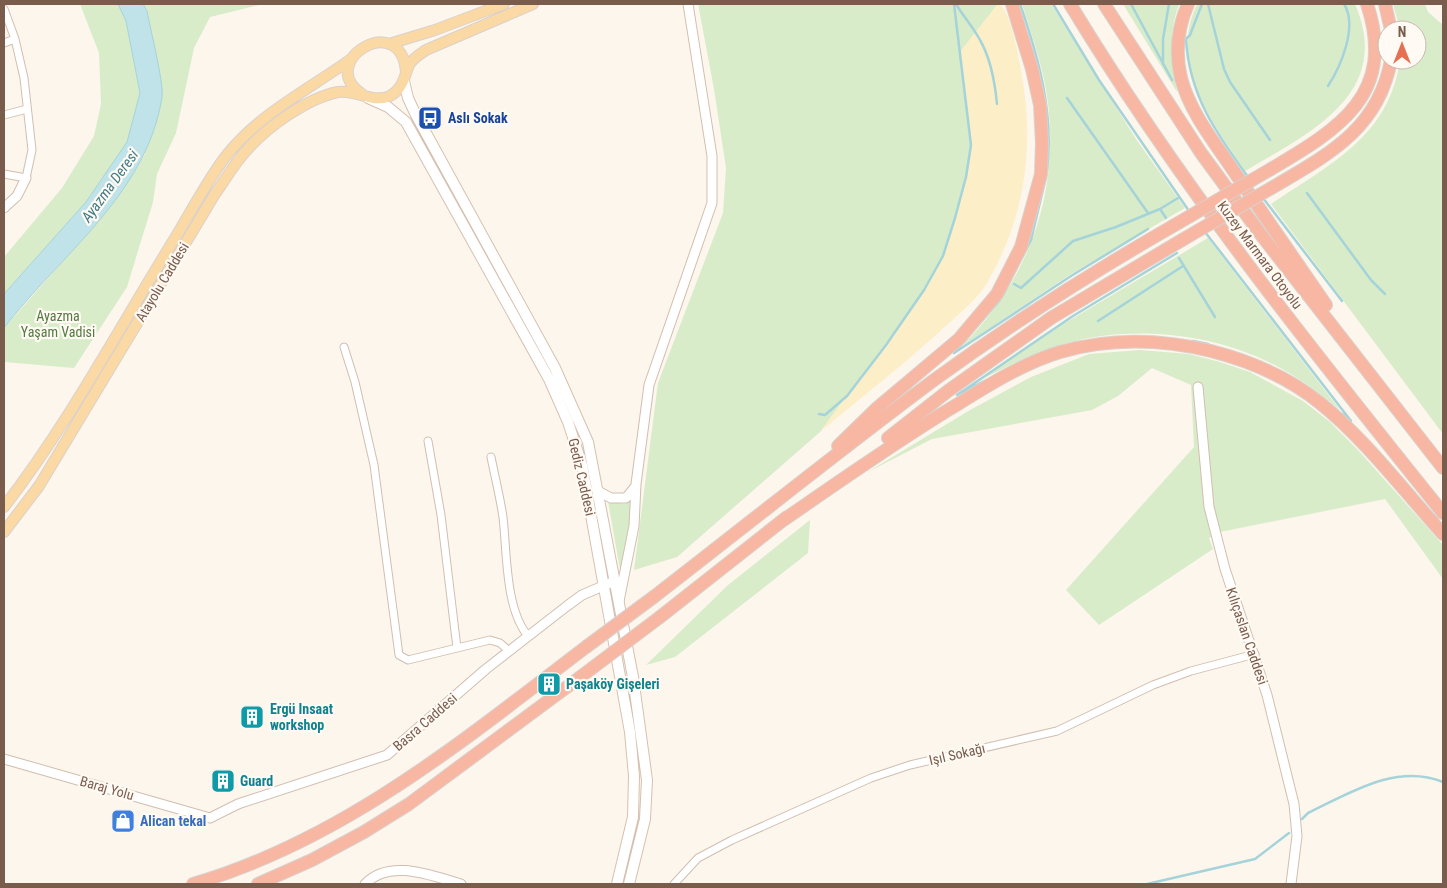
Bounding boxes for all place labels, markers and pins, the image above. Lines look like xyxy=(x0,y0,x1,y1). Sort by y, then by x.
bus stop icon: Aslı Sokak xyxy=(417,105,443,131)
place label: Aslı Sokak xyxy=(448,110,508,126)
building icon: Paşaköy Gişeleri xyxy=(536,671,562,697)
place label: Paşaköy Gişeleri xyxy=(566,676,660,692)
place label: Ergü Insaat workshop xyxy=(270,701,333,733)
building icon: Ergü Insaat workshop xyxy=(239,704,265,730)
building icon: Guard xyxy=(210,768,236,794)
place label: Guard xyxy=(240,773,273,789)
shop icon: Alican tekal xyxy=(110,808,136,834)
place label: Alican tekal xyxy=(140,813,206,829)

